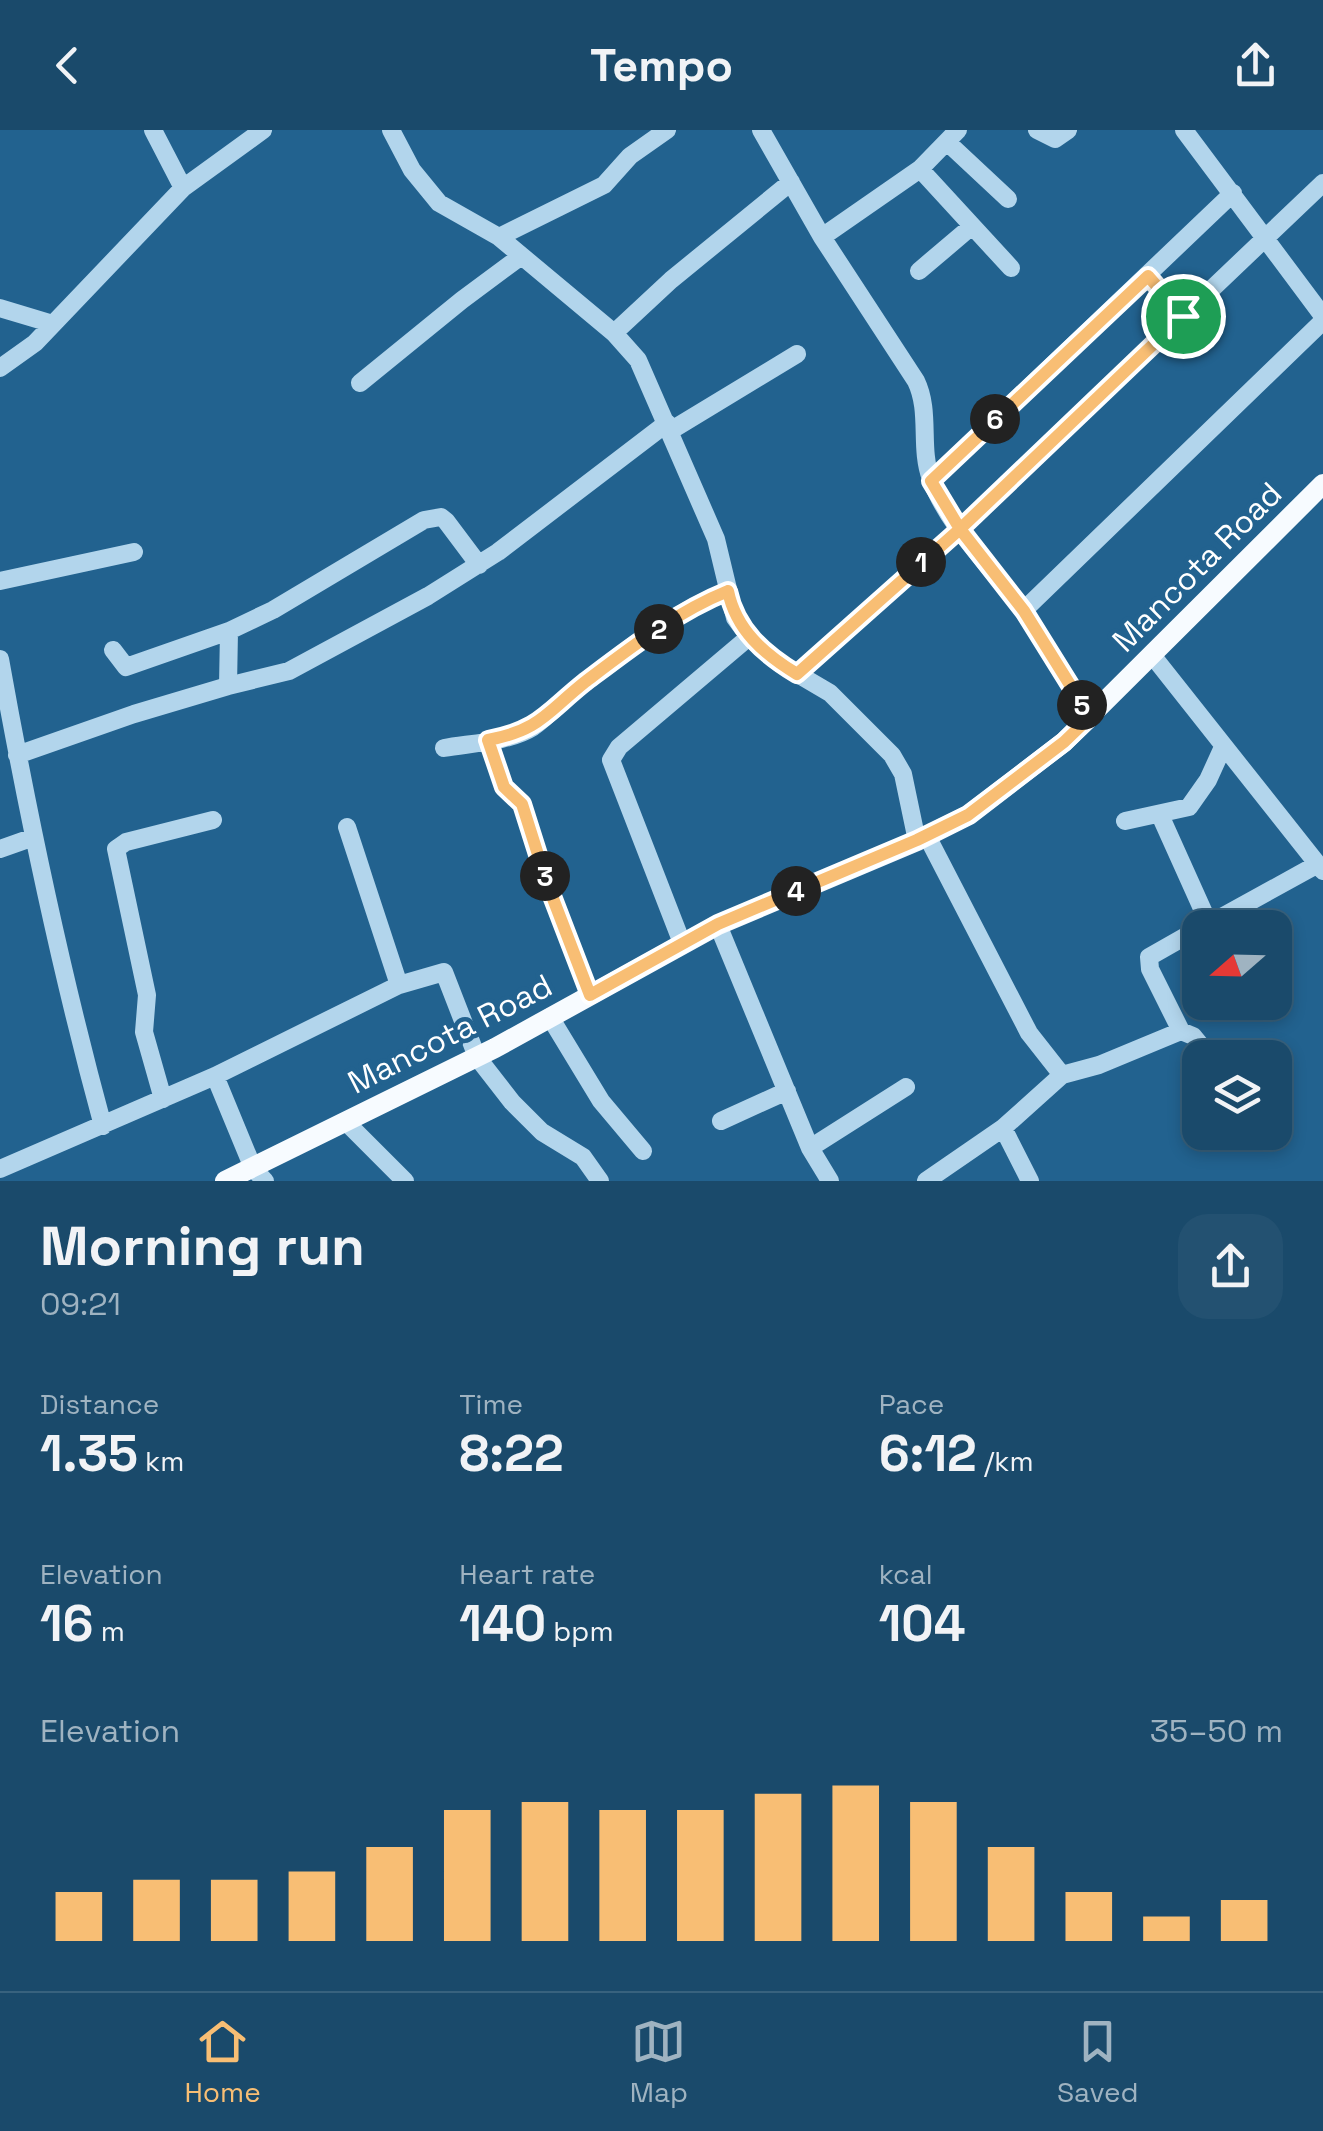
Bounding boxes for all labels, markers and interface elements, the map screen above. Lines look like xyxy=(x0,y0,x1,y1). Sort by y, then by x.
text: Tempo xyxy=(590,37,733,94)
icon: back xyxy=(40,38,95,93)
icon: share xyxy=(1228,38,1283,93)
pin xyxy=(1141,274,1226,359)
icon: arrive xyxy=(1156,289,1211,344)
pin: 6 xyxy=(970,394,1020,444)
text: 6 xyxy=(986,401,1004,437)
street label: Mancota Road xyxy=(1104,474,1290,660)
pin: 1 xyxy=(896,537,946,587)
text: 1 xyxy=(915,544,927,580)
pin: 2 xyxy=(634,604,684,654)
text: 2 xyxy=(651,611,667,647)
pin: 5 xyxy=(1057,680,1107,730)
text: 5 xyxy=(1074,687,1090,723)
pin: 3 xyxy=(520,851,570,901)
text: 3 xyxy=(536,858,554,894)
pin: 4 xyxy=(771,866,821,916)
text: 4 xyxy=(787,873,805,909)
north arrow xyxy=(1182,910,1292,1020)
map controls xyxy=(1182,910,1292,1150)
street label: Mancota Road xyxy=(341,965,559,1103)
button: layers xyxy=(1182,1040,1292,1150)
text: Morning run xyxy=(40,1211,365,1281)
button: share xyxy=(1178,1214,1283,1319)
text: 09:21 xyxy=(40,1284,121,1324)
text: Distance xyxy=(40,1386,159,1422)
text: Time xyxy=(459,1386,523,1422)
text: Pace xyxy=(879,1386,944,1422)
text: 1.35 xyxy=(40,1422,138,1486)
text: 8:22 xyxy=(459,1422,564,1486)
text: 6:12 xyxy=(879,1422,977,1486)
text: km xyxy=(138,1443,184,1479)
text: /km xyxy=(977,1443,1033,1479)
text: Elevation xyxy=(40,1556,163,1592)
text: Heart rate xyxy=(459,1556,595,1592)
text: kcal xyxy=(879,1556,933,1592)
text: 16 xyxy=(40,1592,94,1656)
text: 140 xyxy=(459,1592,546,1656)
text: 104 xyxy=(879,1592,965,1656)
text: m xyxy=(94,1613,125,1649)
text: bpm xyxy=(546,1613,613,1649)
text: Elevation xyxy=(40,1711,180,1751)
text: 35–50 m xyxy=(1150,1711,1283,1751)
tab: Home xyxy=(184,2014,261,2110)
tab: Map xyxy=(630,2014,688,2110)
tab: Saved xyxy=(1057,2014,1139,2110)

